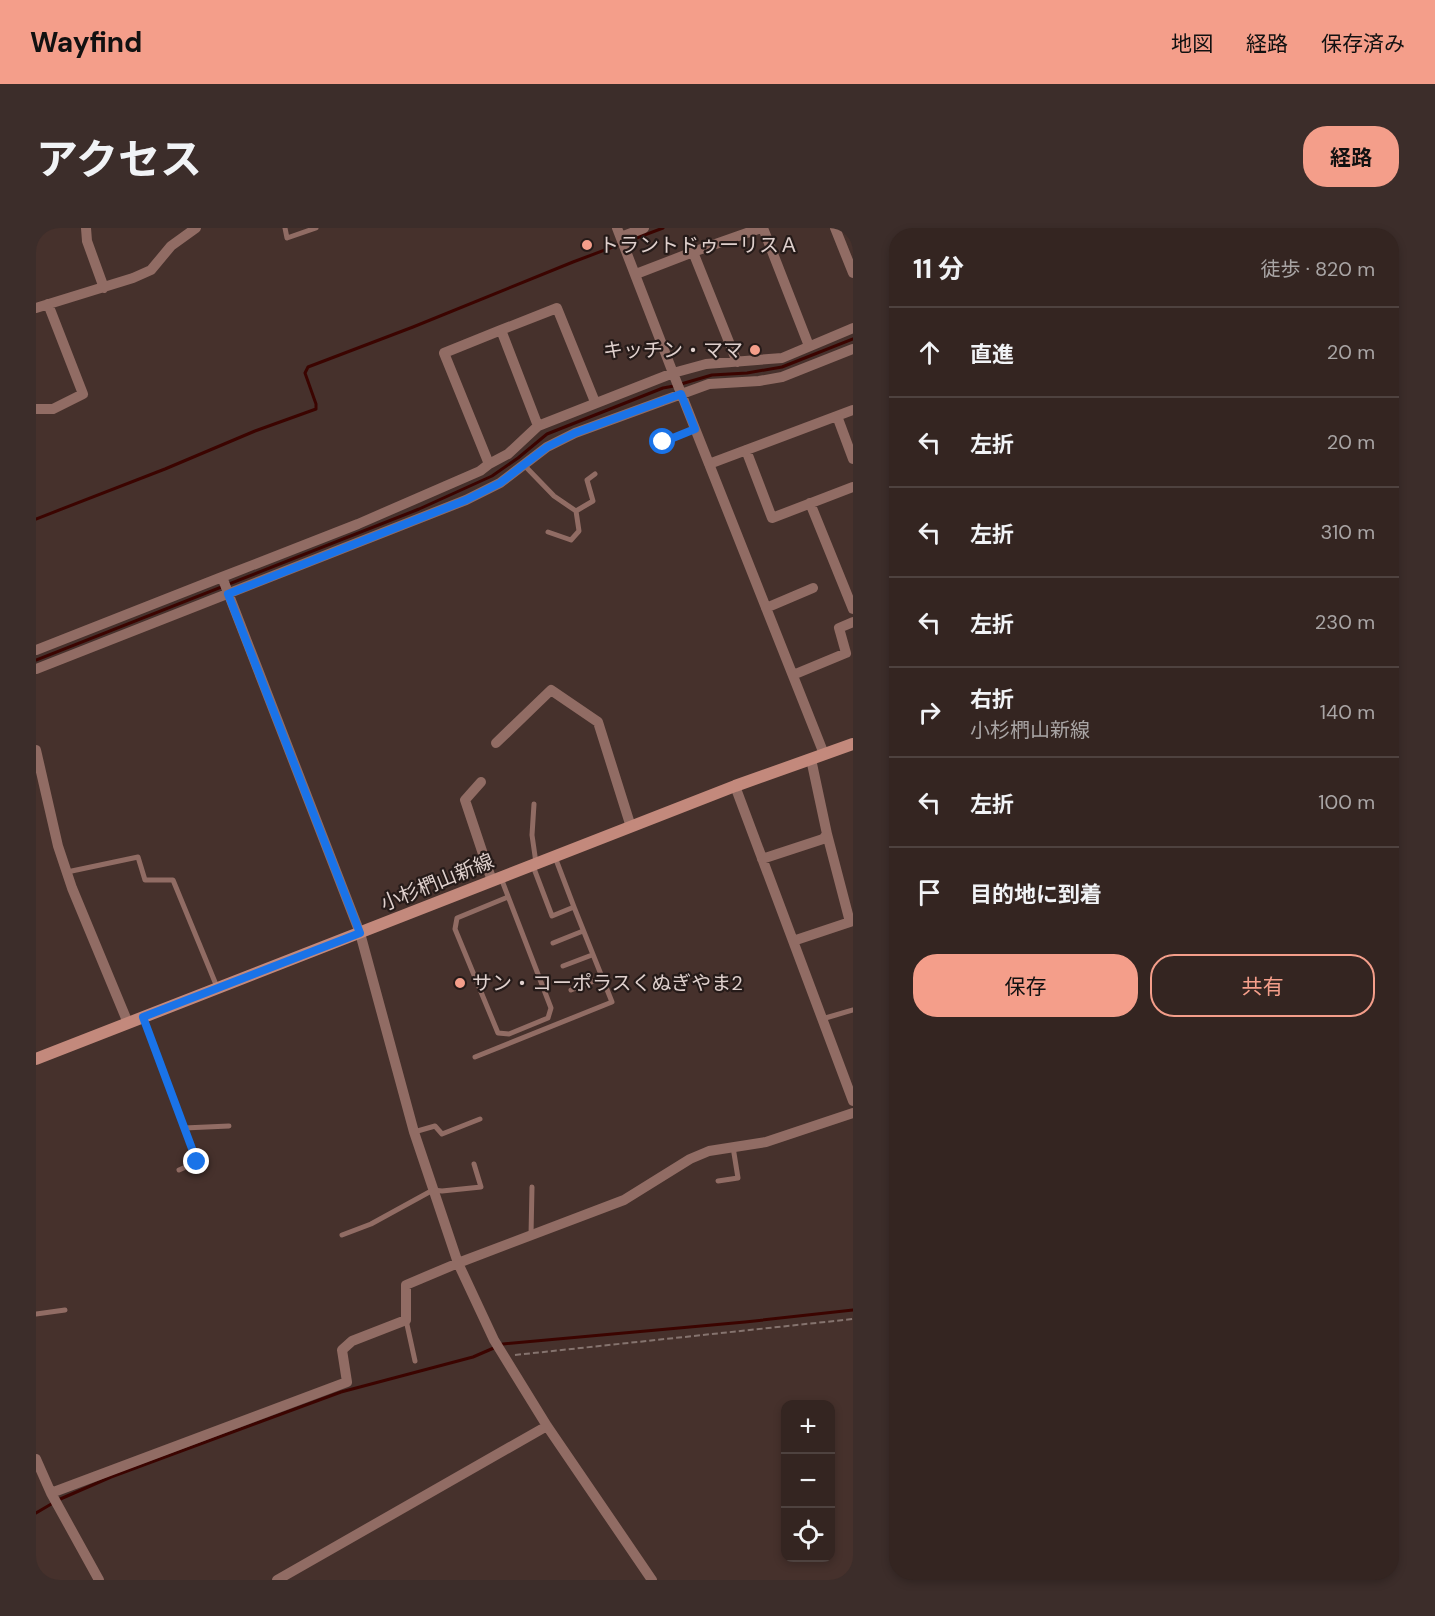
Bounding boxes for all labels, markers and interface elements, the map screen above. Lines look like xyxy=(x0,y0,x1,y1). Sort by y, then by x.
text: Wayfind xyxy=(30,24,142,61)
text: 地図 xyxy=(1171,30,1213,58)
text: 経路 xyxy=(1246,30,1288,58)
text: 保存済み xyxy=(1321,30,1405,58)
button: 経路 xyxy=(1303,126,1399,187)
text: アクセス xyxy=(36,132,202,187)
place label: トラントドゥーリスＡ xyxy=(599,232,799,258)
marker: トラントドゥーリスＡ xyxy=(580,238,594,252)
text: 11 分 xyxy=(913,252,964,286)
text: 徒歩 · 820 m xyxy=(1260,256,1375,282)
icon: ahead xyxy=(913,336,946,369)
place label: キッチン・ママ xyxy=(603,337,743,363)
text: 20 m xyxy=(1327,339,1375,365)
text: 直進 xyxy=(970,340,1014,369)
marker: キッチン・ママ xyxy=(748,343,762,357)
icon: left xyxy=(913,426,946,459)
route start xyxy=(649,428,675,454)
text: 20 m xyxy=(1327,429,1375,455)
text: 左折 xyxy=(970,430,1014,459)
icon: left xyxy=(913,516,946,549)
text: 310 m xyxy=(1320,519,1375,545)
text: 左折 xyxy=(970,520,1014,549)
icon: left xyxy=(913,606,946,639)
text: 230 m xyxy=(1315,609,1375,635)
text: 左折 xyxy=(970,610,1014,639)
text: 右折 xyxy=(970,685,1014,714)
icon: right xyxy=(913,696,946,729)
text: 140 m xyxy=(1320,699,1375,725)
text: 小杉椚山新線 xyxy=(970,717,1090,743)
icon: left xyxy=(913,786,946,819)
text: 100 m xyxy=(1318,789,1375,815)
text: 左折 xyxy=(970,790,1014,819)
street label: 小杉椚山新線 xyxy=(376,847,498,917)
icon: arrive xyxy=(913,876,946,909)
text: 目的地に到着 xyxy=(970,880,1102,909)
button: 保存 xyxy=(913,954,1138,1017)
button: 共有 xyxy=(1150,954,1375,1017)
place label: サン・コーポラスくぬぎやま2 xyxy=(472,970,743,996)
marker: サン・コーポラスくぬぎやま2 xyxy=(453,976,467,990)
route end xyxy=(183,1148,209,1174)
map controls xyxy=(781,1400,835,1562)
button: + xyxy=(781,1400,835,1454)
button: − xyxy=(781,1454,835,1508)
button: locate xyxy=(781,1508,835,1562)

